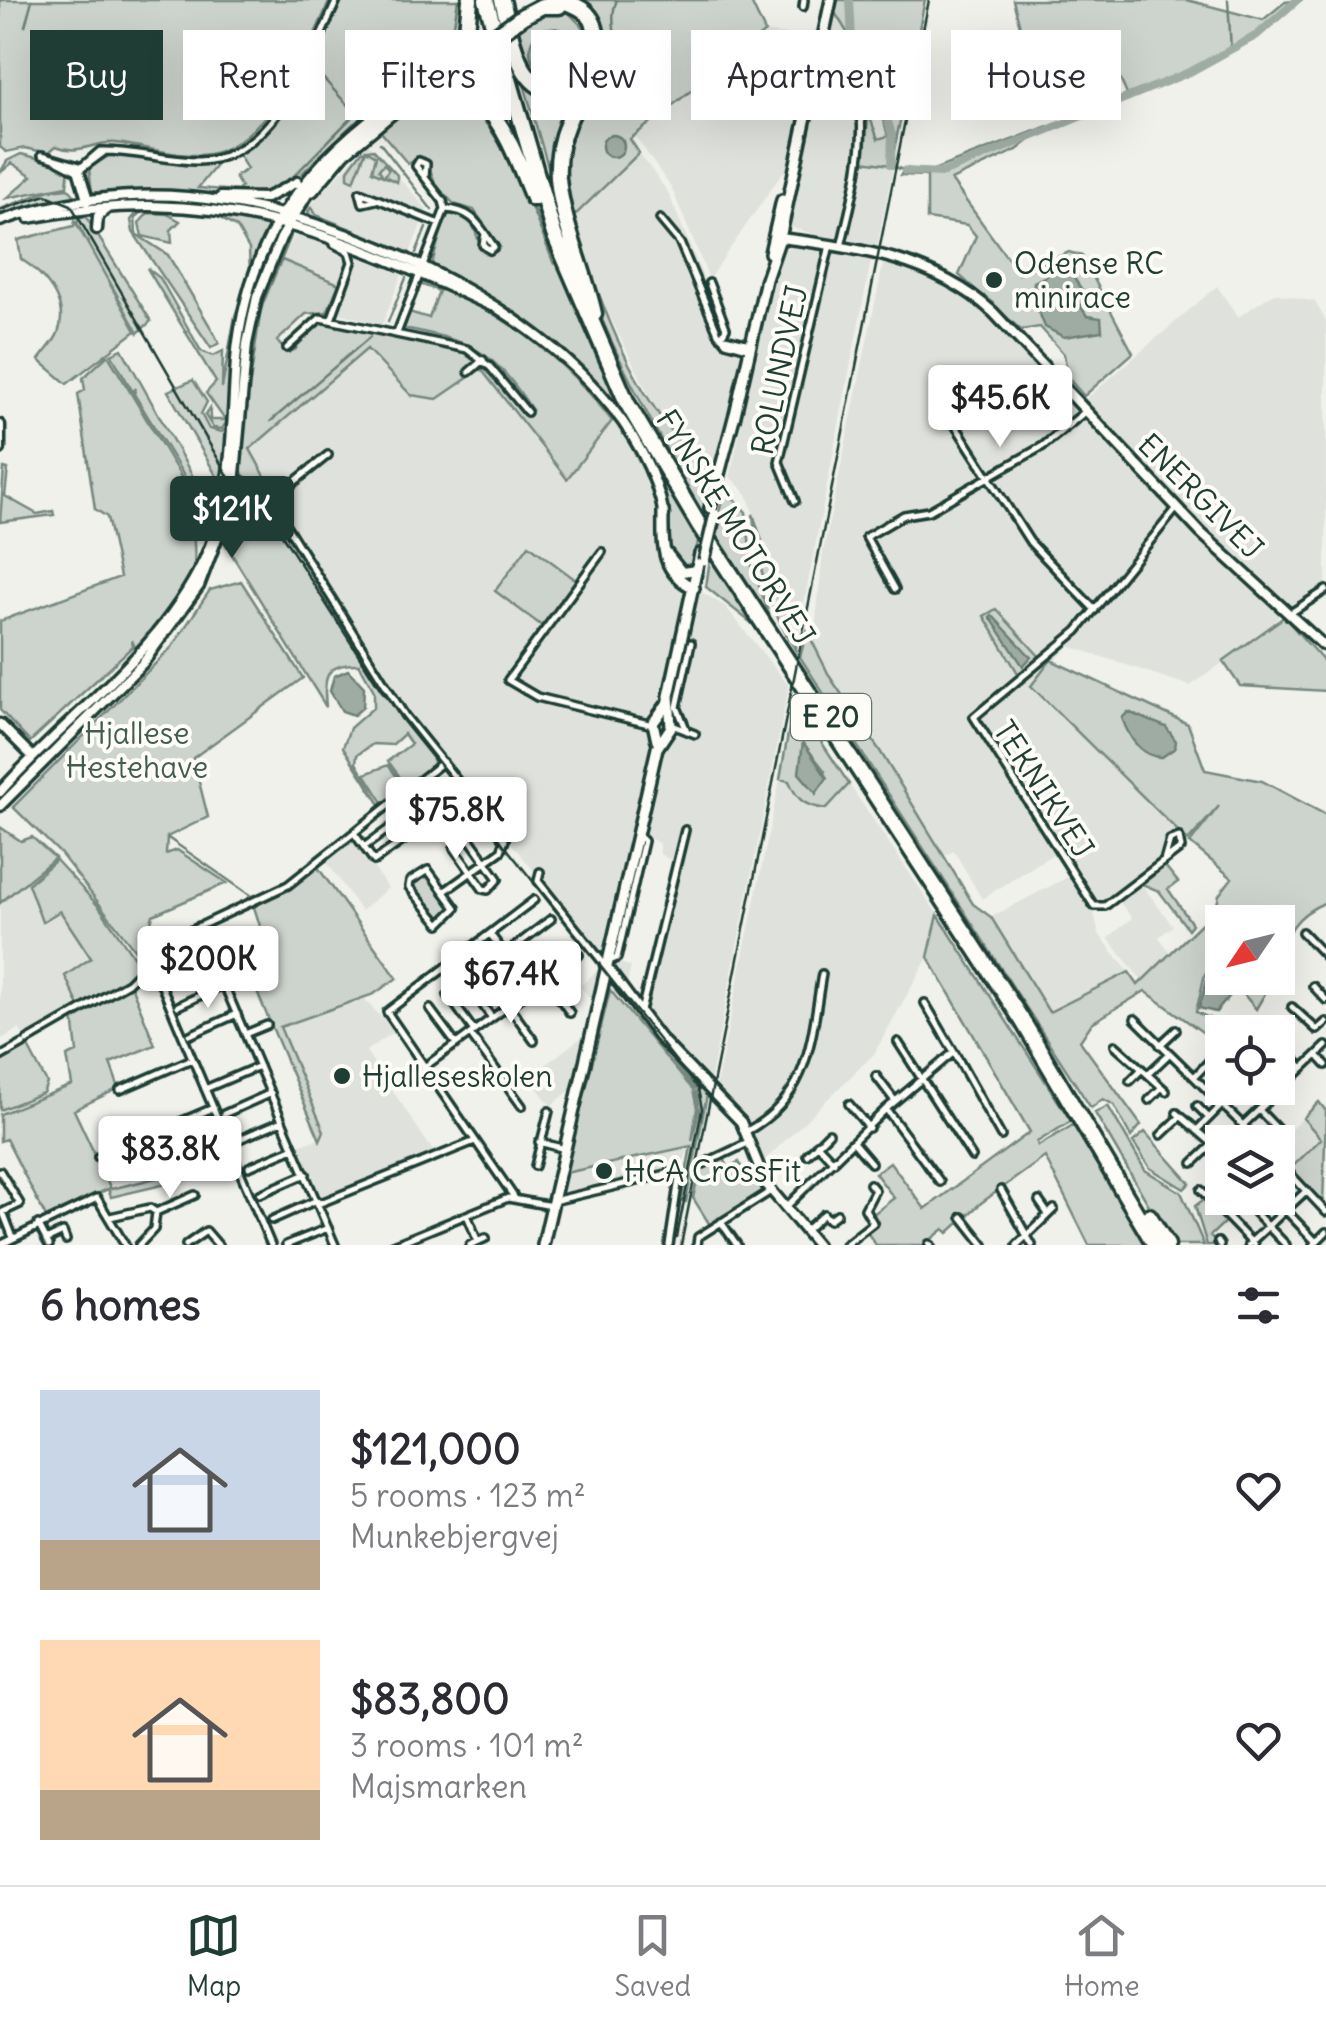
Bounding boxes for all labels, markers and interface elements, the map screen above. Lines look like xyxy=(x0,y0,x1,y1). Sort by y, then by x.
chip: Buy xyxy=(30,30,163,120)
chip: Rent xyxy=(183,30,325,120)
chip: Filters xyxy=(345,30,511,120)
chip: New xyxy=(531,30,671,120)
chip: Apartment xyxy=(691,30,931,120)
chip: House xyxy=(951,30,1121,120)
place label: Odense RC minirace xyxy=(1014,244,1164,316)
marker: Odense RC minirace xyxy=(983,269,1005,291)
street label: ROLUNDVEJ xyxy=(743,282,815,458)
pin: $45.6K xyxy=(919,365,1081,450)
text: $45.6K xyxy=(950,377,1050,418)
street label: FYNSKE MOTORVEJ xyxy=(648,402,824,652)
street label: ENERGIVEJ xyxy=(1130,425,1272,567)
pin: $121K xyxy=(162,476,302,561)
text: $121K xyxy=(192,488,272,529)
road number: E 20 xyxy=(791,694,871,740)
street label: TEKNIKVEJ xyxy=(985,713,1103,865)
park label: Hjallese Hestehave xyxy=(66,714,208,786)
pin: $75.8K xyxy=(375,777,537,862)
text: $75.8K xyxy=(408,789,504,830)
north arrow xyxy=(1205,905,1295,995)
map controls xyxy=(1205,905,1295,1215)
pin: $200K xyxy=(138,926,278,1011)
text: $200K xyxy=(159,938,257,979)
pin: $67.4K xyxy=(430,941,592,1026)
text: $67.4K xyxy=(463,953,559,994)
button: locate xyxy=(1205,1015,1295,1105)
place label: Hjalleseskolen xyxy=(362,1057,553,1095)
marker: Hjalleseskolen xyxy=(331,1065,353,1087)
pin: $83.8K xyxy=(89,1116,251,1201)
button: layers xyxy=(1205,1125,1295,1215)
text: $83.8K xyxy=(120,1128,220,1169)
place label: HCA CrossFit xyxy=(624,1152,801,1190)
marker: HCA CrossFit xyxy=(593,1160,615,1182)
icon: filters xyxy=(1231,1278,1286,1333)
text: 6 homes xyxy=(40,1279,201,1331)
text: $121,000 xyxy=(350,1423,521,1475)
icon: home xyxy=(120,1430,240,1550)
icon: heart xyxy=(1231,1463,1286,1518)
text: 5 rooms · 123 m² xyxy=(350,1475,586,1516)
text: Munkebjergvej xyxy=(350,1516,559,1557)
text: $83,800 xyxy=(350,1673,510,1725)
icon: home xyxy=(120,1680,240,1800)
icon: heart xyxy=(1231,1713,1286,1768)
text: 3 rooms · 101 m² xyxy=(350,1725,584,1766)
text: Majsmarken xyxy=(350,1766,527,1807)
tab: Map xyxy=(186,1908,241,2004)
tab: Saved xyxy=(614,1908,691,2004)
tab: Home xyxy=(1064,1908,1140,2004)

